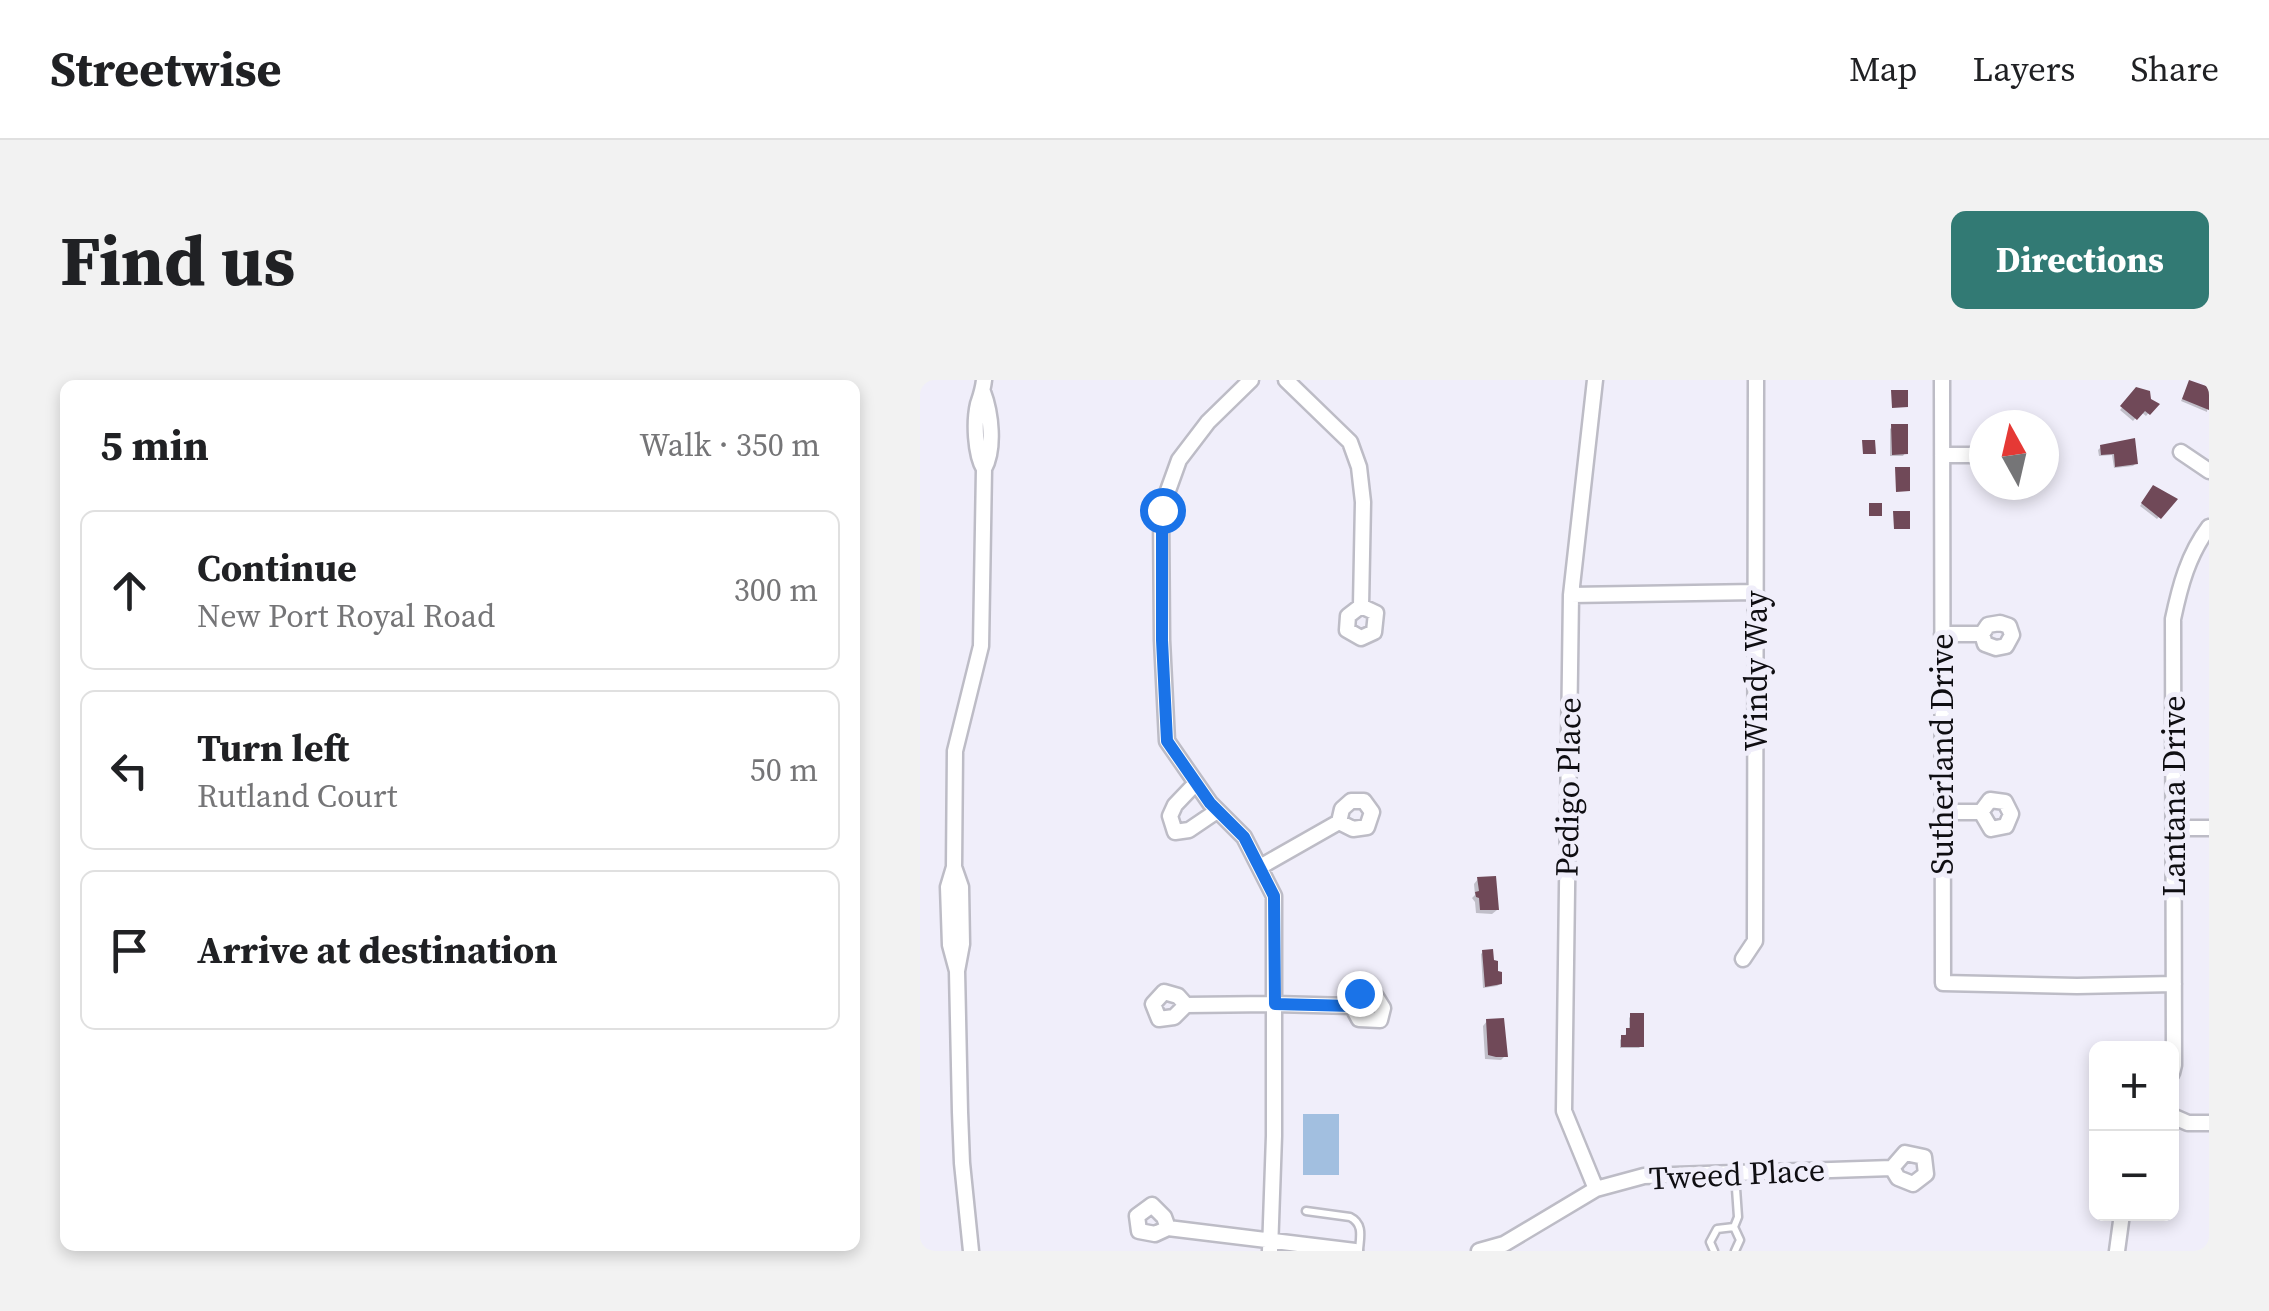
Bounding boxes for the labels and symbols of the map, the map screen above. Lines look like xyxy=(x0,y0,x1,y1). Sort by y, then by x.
north arrow xyxy=(1969,410,2059,500)
route start xyxy=(1140,488,1186,534)
street label: Windy Way xyxy=(1734,590,1778,751)
street label: Sutherland Drive xyxy=(1920,633,1964,875)
street label: Lantana Drive xyxy=(2152,695,2196,897)
street label: Pedigo Place xyxy=(1544,697,1592,877)
route end xyxy=(1337,971,1383,1017)
street label: Tweed Place xyxy=(1648,1147,1826,1201)

